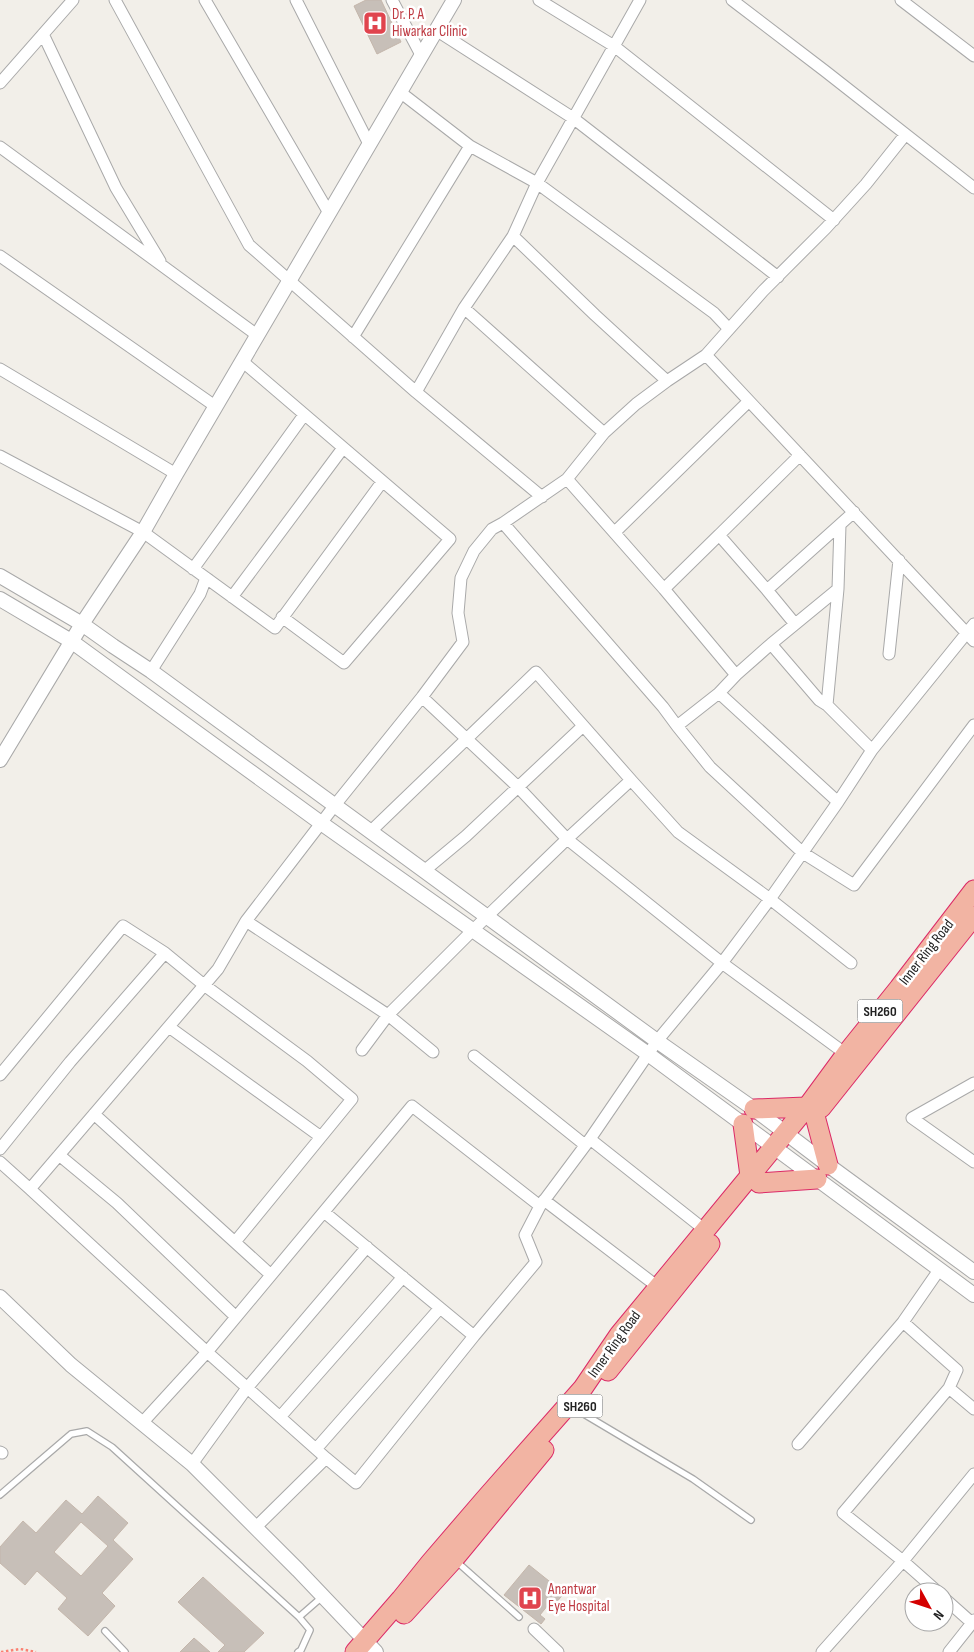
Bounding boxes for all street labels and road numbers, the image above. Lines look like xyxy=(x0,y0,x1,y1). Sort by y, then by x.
street label: Inner Ring Road xyxy=(895,916,958,989)
road number: SH260 xyxy=(858,999,902,1022)
street label: Inner Ring Road xyxy=(584,1307,645,1381)
road number: SH260 xyxy=(558,1394,602,1418)

